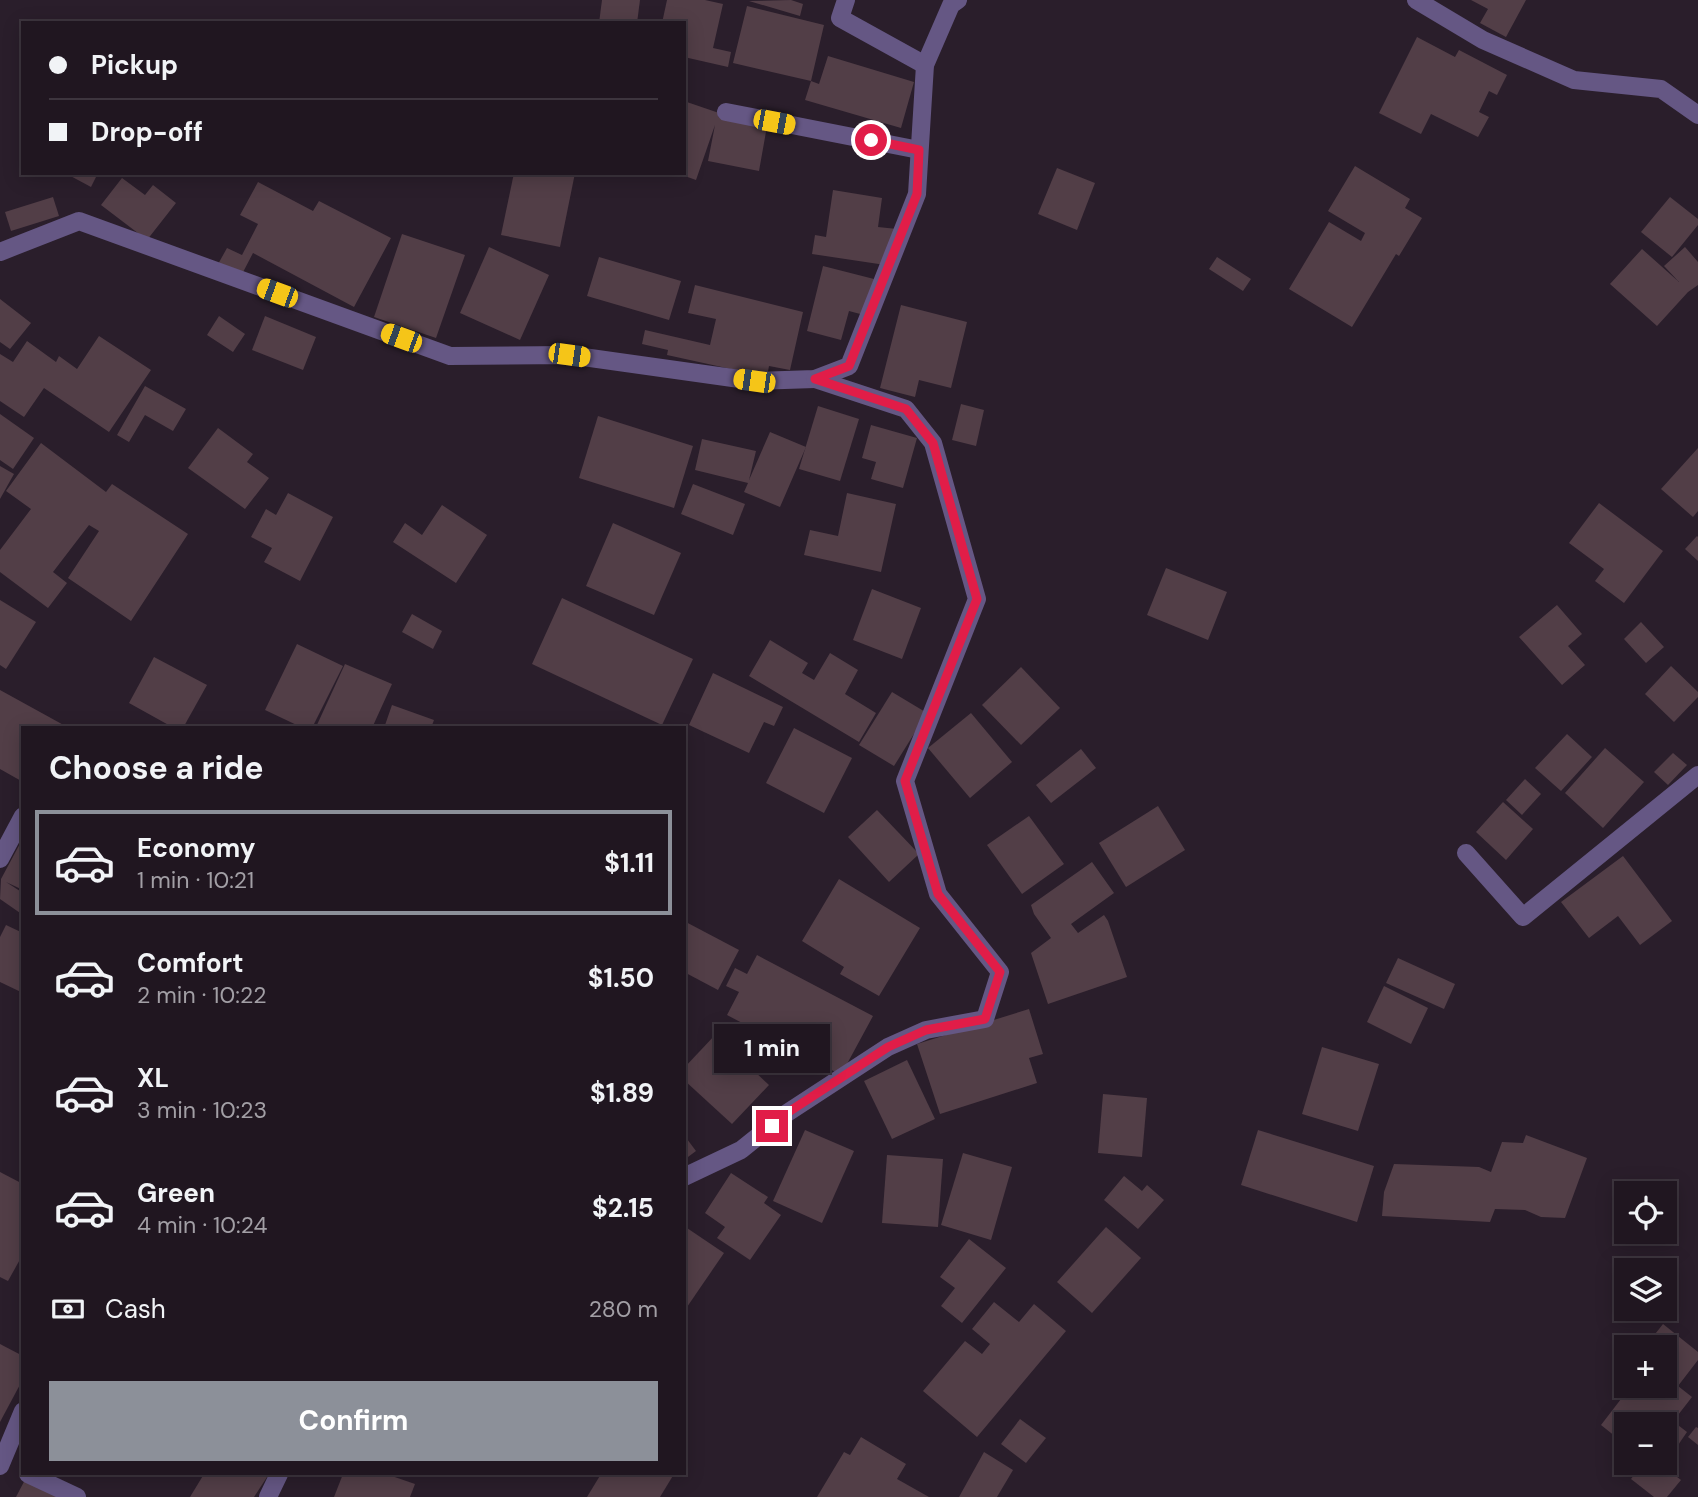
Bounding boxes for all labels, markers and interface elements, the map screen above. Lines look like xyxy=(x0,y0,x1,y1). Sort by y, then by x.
text: Pickup xyxy=(91,48,178,82)
car xyxy=(752,108,797,136)
text: Drop-off xyxy=(91,115,203,149)
route start xyxy=(855,124,887,156)
car xyxy=(254,276,301,310)
car xyxy=(378,321,425,355)
car xyxy=(547,342,592,368)
car xyxy=(732,368,777,394)
text: Choose a ride xyxy=(49,747,264,789)
icon: car xyxy=(53,831,116,894)
text: Economy xyxy=(137,831,255,865)
text: $1.11 xyxy=(604,846,654,880)
text: 1 min · 10:21 xyxy=(137,865,254,895)
icon: car xyxy=(53,946,116,1009)
text: Comfort xyxy=(137,946,243,980)
text: $1.50 xyxy=(588,961,654,995)
text: 2 min · 10:22 xyxy=(137,980,266,1010)
callout: 1 min xyxy=(714,1024,830,1074)
text: 1 min xyxy=(744,1033,800,1063)
icon: car xyxy=(53,1061,116,1124)
text: XL xyxy=(137,1061,169,1095)
text: $1.89 xyxy=(590,1076,654,1110)
text: 3 min · 10:23 xyxy=(137,1095,267,1125)
route end xyxy=(756,1110,788,1142)
icon: car xyxy=(53,1176,116,1239)
text: Green xyxy=(137,1176,215,1210)
map controls xyxy=(1614,1181,1677,1475)
button: locate xyxy=(1614,1181,1677,1244)
text: $2.15 xyxy=(592,1191,654,1225)
text: 4 min · 10:24 xyxy=(137,1210,267,1240)
button: layers xyxy=(1614,1258,1677,1321)
icon: cash xyxy=(49,1290,87,1328)
text: Cash xyxy=(105,1292,166,1326)
text: 280 m xyxy=(589,1294,658,1324)
button: + xyxy=(1614,1335,1677,1398)
button: Confirm xyxy=(49,1381,658,1461)
button: − xyxy=(1614,1412,1677,1475)

